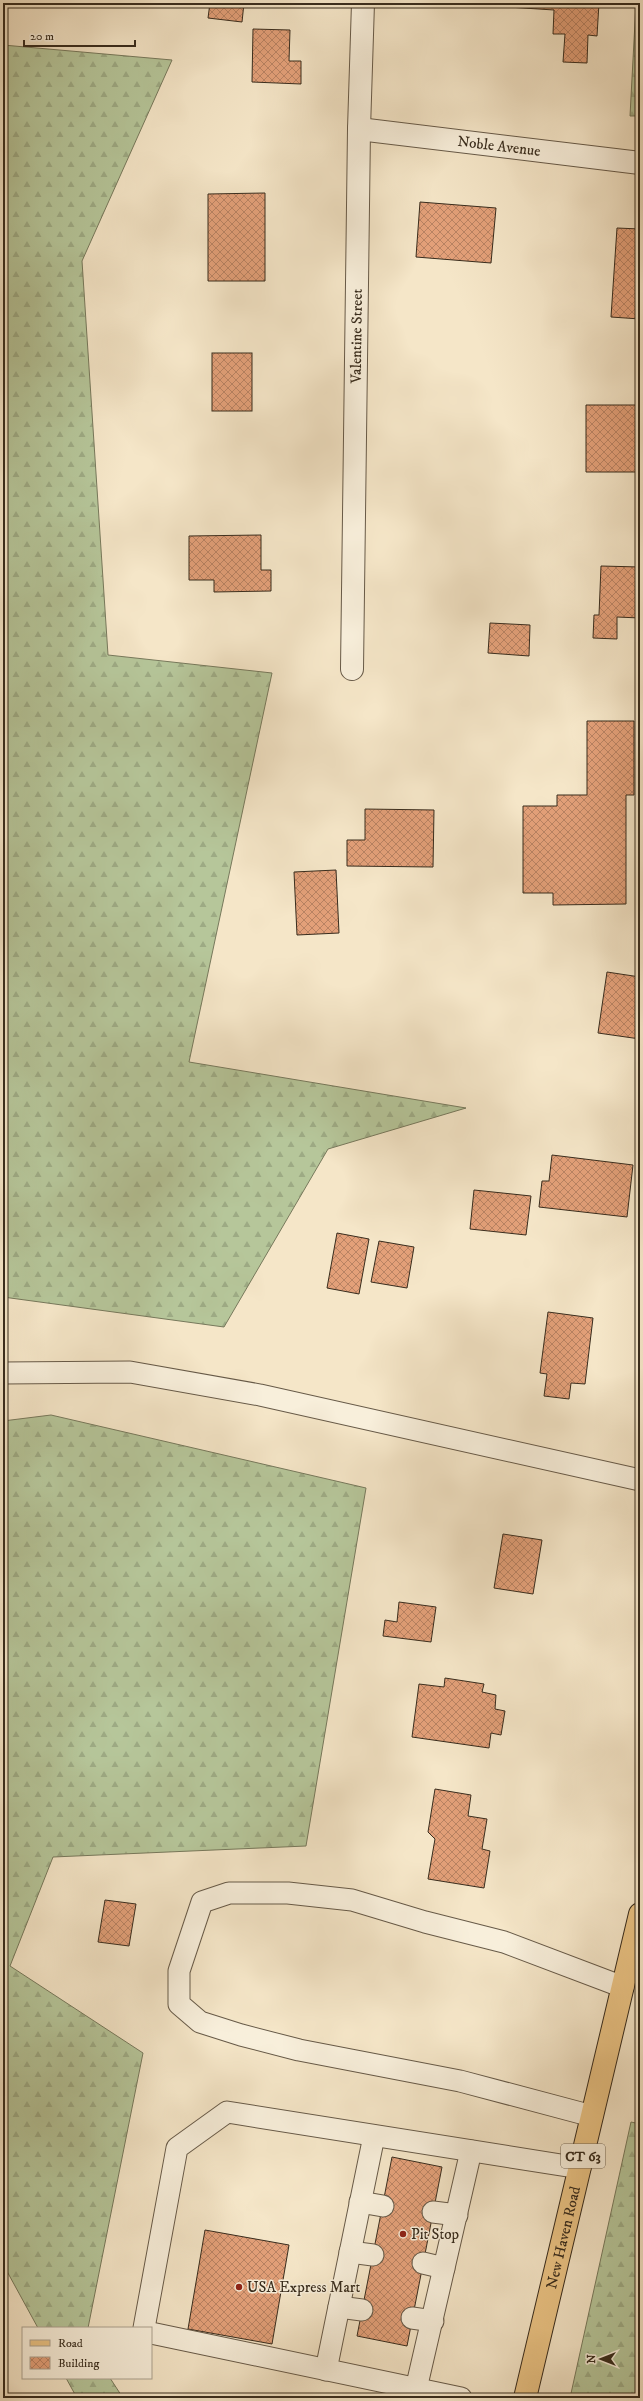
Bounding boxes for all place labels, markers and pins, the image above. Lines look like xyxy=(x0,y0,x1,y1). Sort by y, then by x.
place label: Pit Stop xyxy=(411,2225,460,2244)
marker: Pit Stop xyxy=(398,2229,408,2239)
place label: USA Express Mart xyxy=(247,2278,360,2297)
marker: USA Express Mart xyxy=(234,2282,244,2292)

